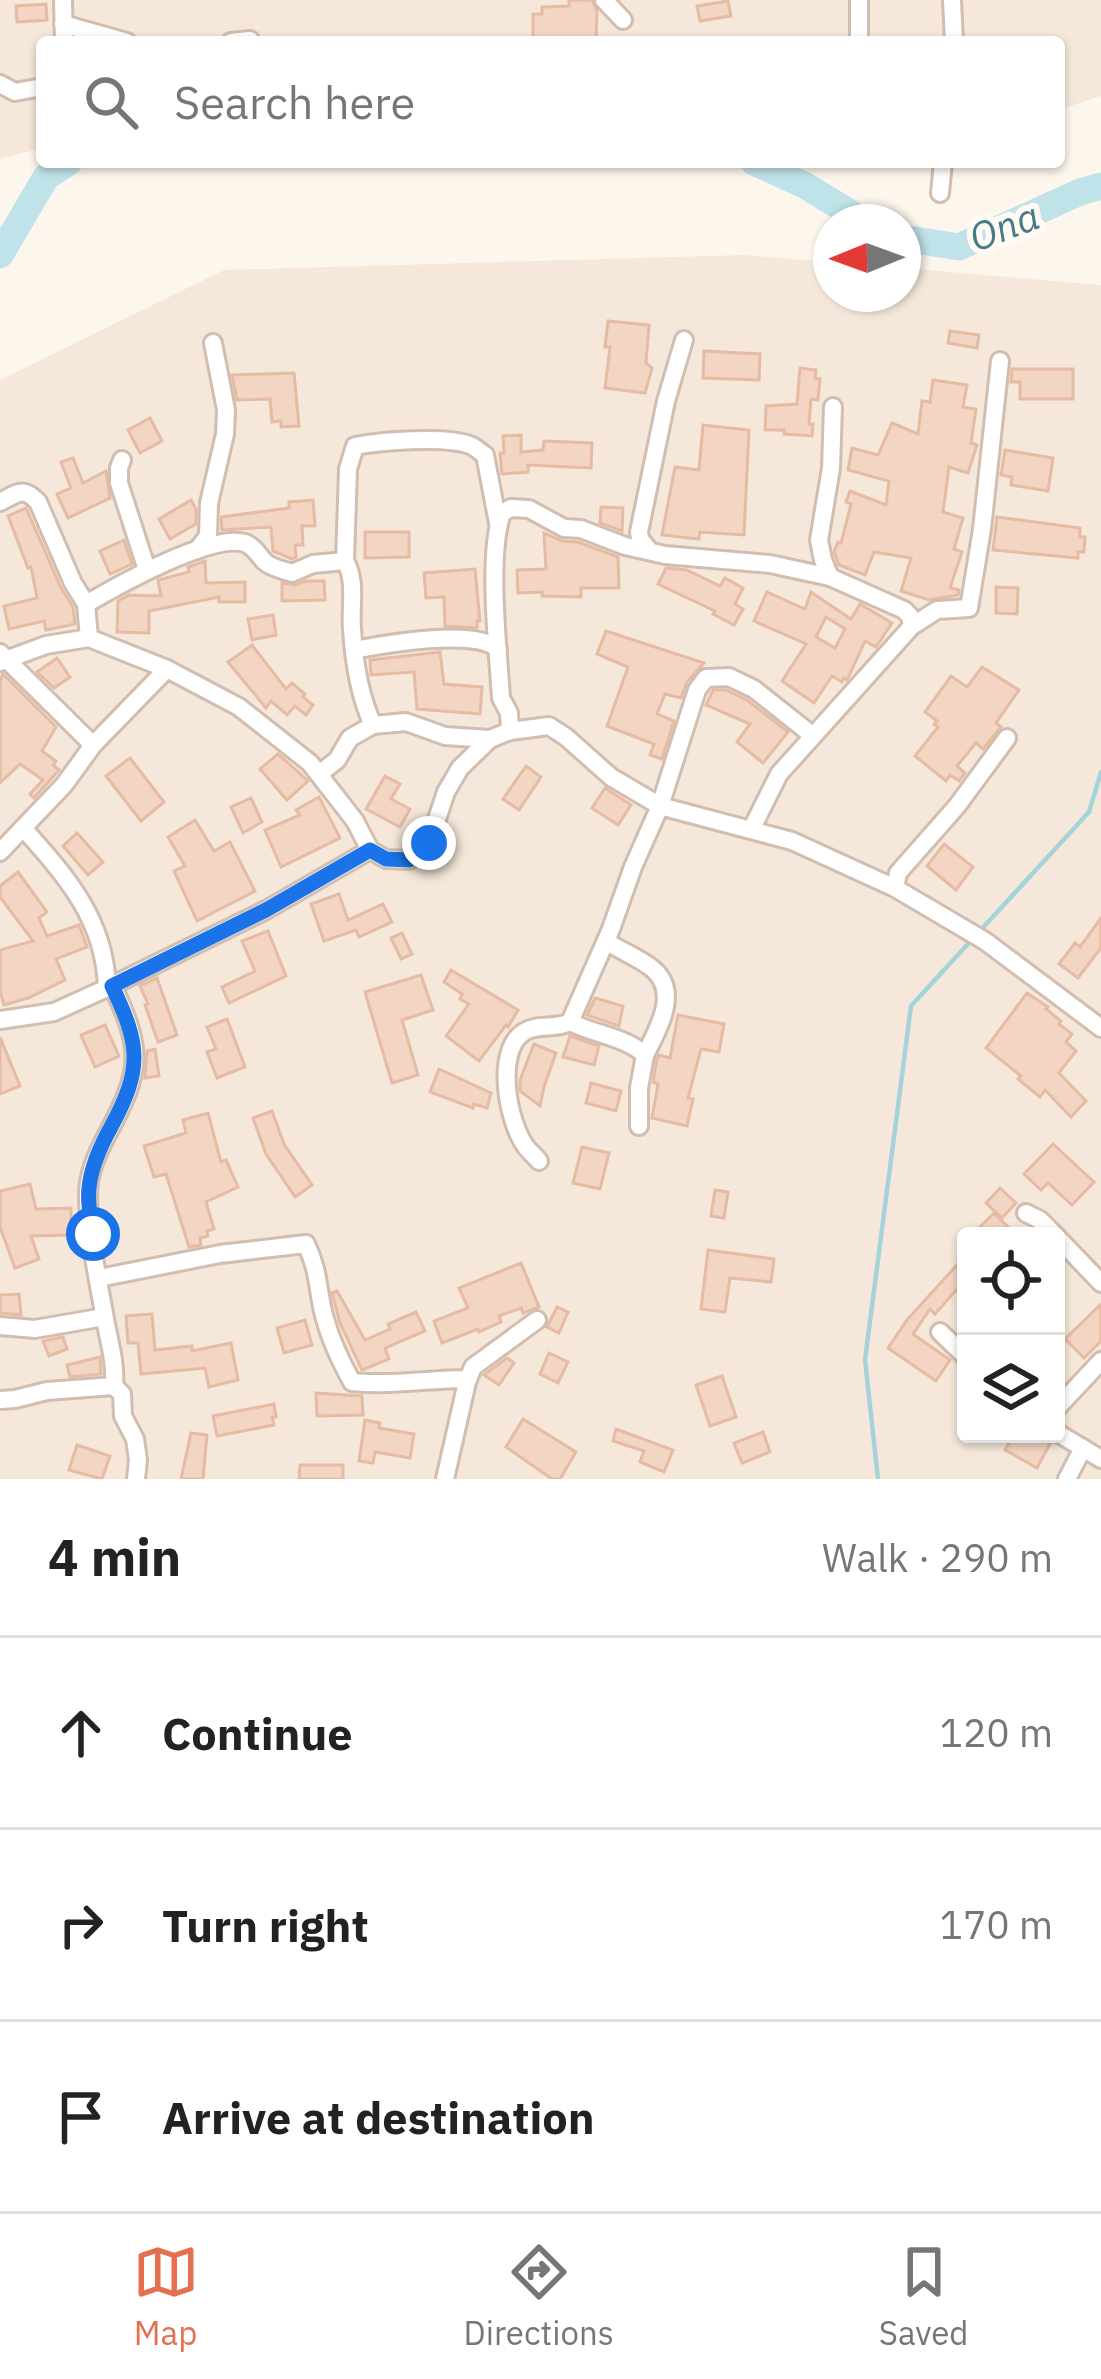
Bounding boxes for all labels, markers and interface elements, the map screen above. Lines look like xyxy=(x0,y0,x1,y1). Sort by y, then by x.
search box xyxy=(36,36,1065,168)
icon: search xyxy=(78,69,144,135)
text: Search here xyxy=(174,73,415,131)
water label: Ona xyxy=(962,189,1046,263)
north arrow xyxy=(813,204,921,312)
route end xyxy=(402,816,456,870)
route start xyxy=(66,1207,120,1261)
map controls xyxy=(957,1227,1065,1443)
button: locate xyxy=(957,1227,1065,1335)
button: layers xyxy=(957,1335,1065,1443)
text: 4 min xyxy=(48,1524,181,1590)
text: Walk · 290 m xyxy=(822,1532,1053,1583)
icon: ahead xyxy=(48,1700,114,1766)
text: Continue xyxy=(162,1704,353,1762)
text: 120 m xyxy=(940,1707,1053,1758)
icon: right xyxy=(48,1892,114,1958)
text: Turn right xyxy=(162,1896,369,1954)
text: 170 m xyxy=(940,1899,1053,1950)
icon: arrive xyxy=(48,2084,114,2150)
text: Arrive at destination xyxy=(162,2088,595,2146)
tab: Map xyxy=(133,2239,199,2354)
tab: Directions xyxy=(464,2239,614,2354)
tab: Saved xyxy=(879,2239,968,2354)

